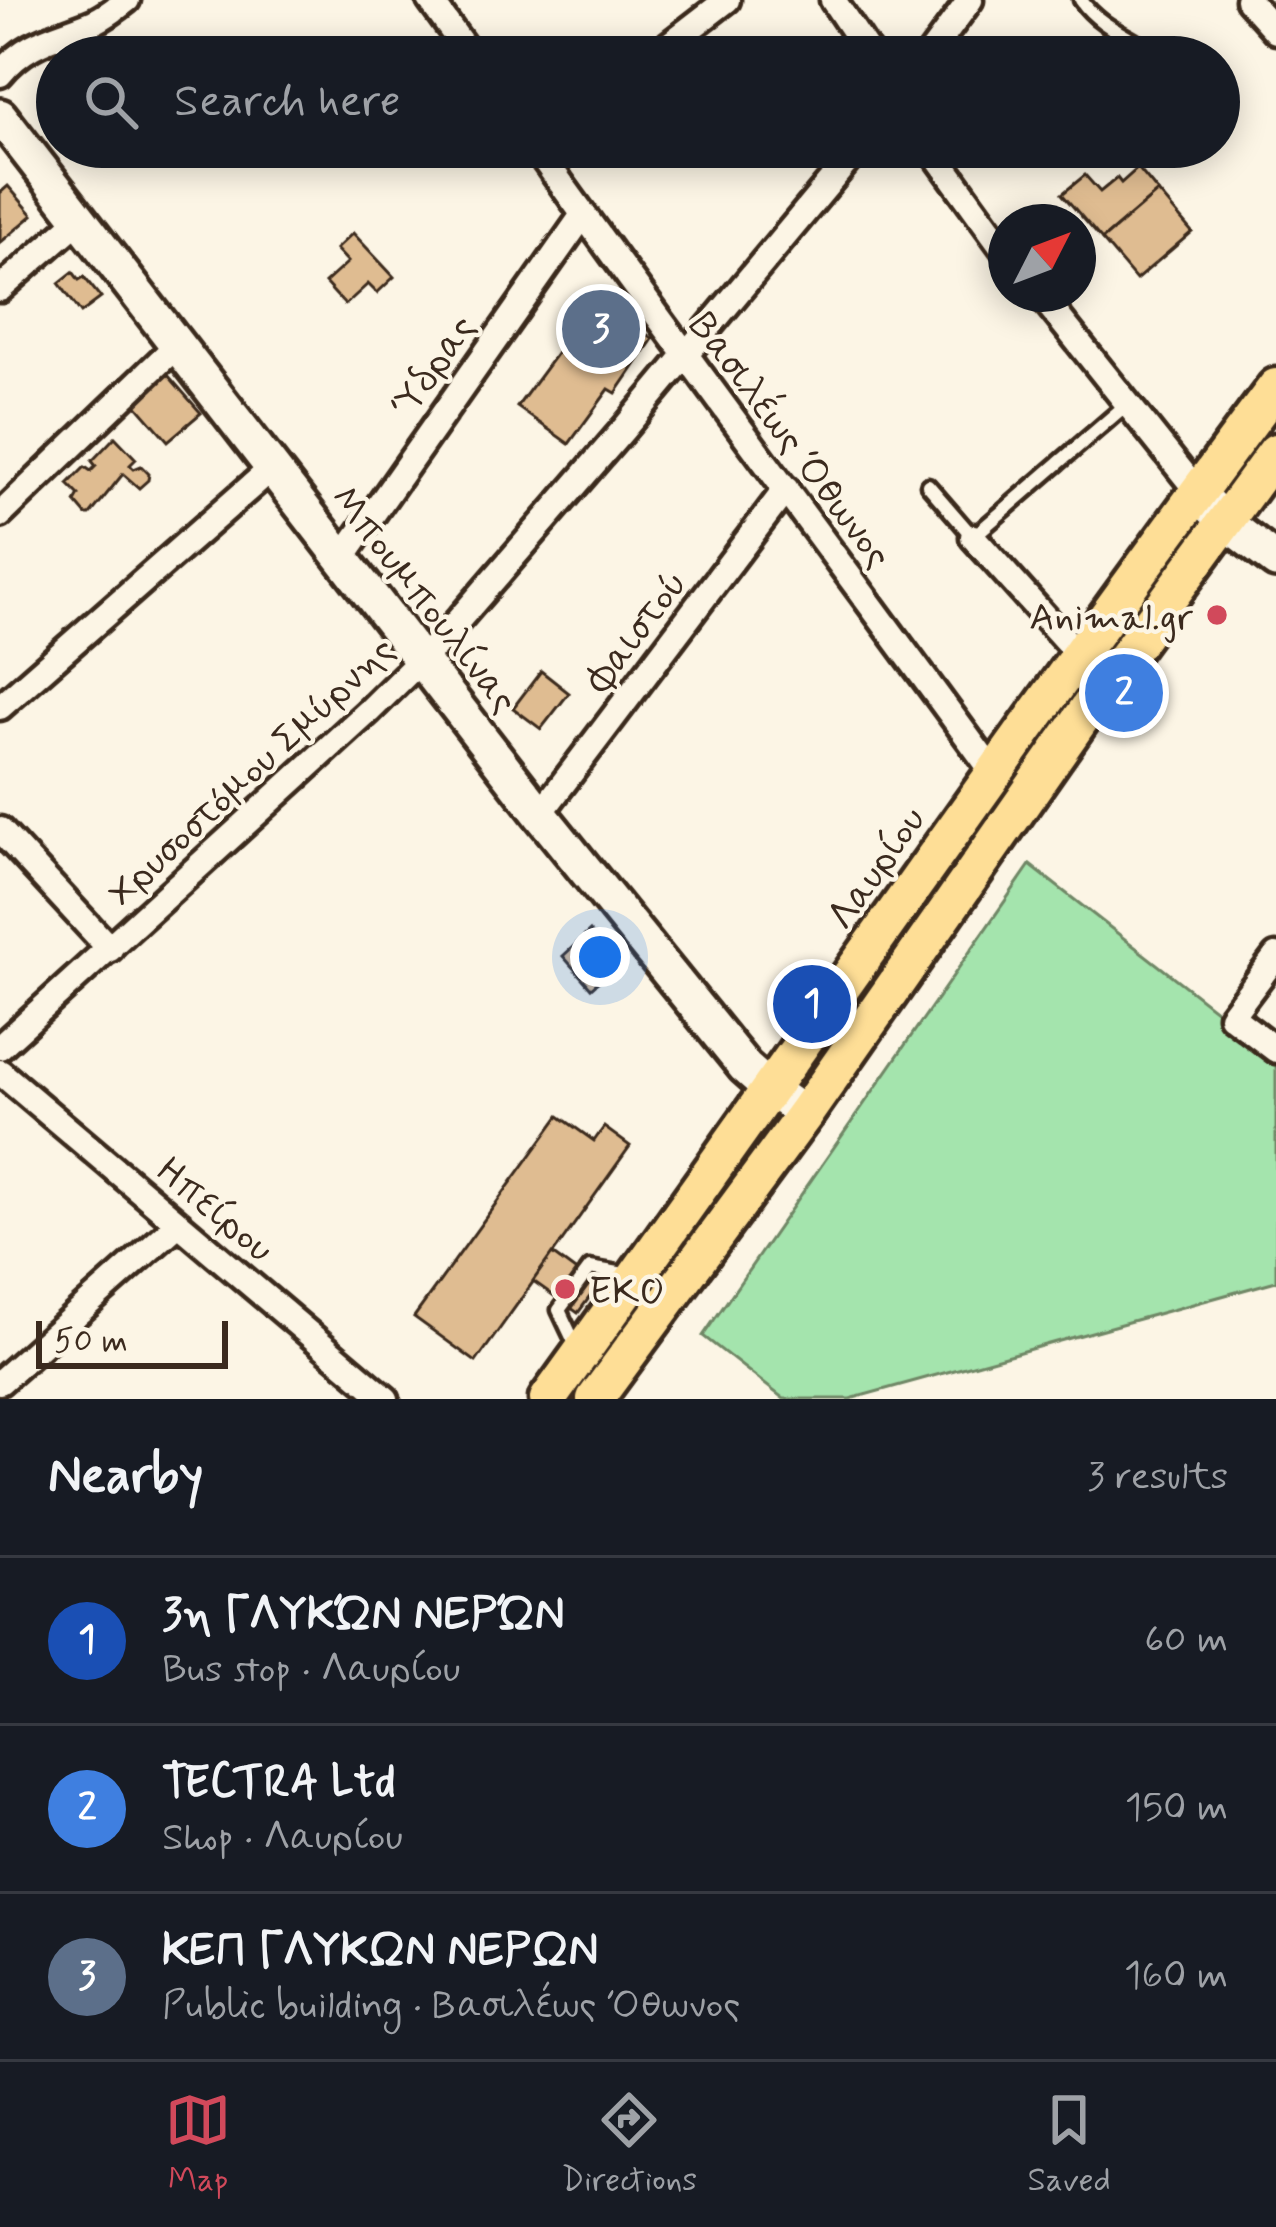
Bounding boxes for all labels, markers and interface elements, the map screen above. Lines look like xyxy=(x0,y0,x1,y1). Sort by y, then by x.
search box xyxy=(36,36,1240,168)
icon: search xyxy=(78,69,144,135)
text: Search here xyxy=(174,73,401,132)
north arrow xyxy=(988,204,1096,312)
pin: 3 xyxy=(562,284,640,374)
street label: Βασιλέως Όθωνος xyxy=(676,303,902,579)
street label: Ύδρας xyxy=(381,305,489,429)
street label: Μπουμπουλίνας xyxy=(318,476,528,725)
street label: Φαιστού xyxy=(574,561,700,705)
place label: Animal.gr xyxy=(1029,593,1194,644)
marker: Animal.gr xyxy=(1204,602,1230,628)
street label: Χρυσοστόμου Σμύρνης xyxy=(98,626,407,919)
pin: 2 xyxy=(1085,648,1163,738)
street label: Λαυρίου xyxy=(817,797,939,941)
your location xyxy=(570,927,630,987)
pin: 1 xyxy=(773,959,851,1049)
street label: Ηπείρου xyxy=(144,1146,284,1275)
place label: EKO xyxy=(589,1267,665,1318)
marker: EKO xyxy=(552,1276,578,1302)
scale bar xyxy=(36,1315,228,1368)
text: 50 m xyxy=(54,1320,128,1364)
text: Nearby xyxy=(48,1444,203,1510)
text: 3 results xyxy=(1087,1452,1228,1503)
text: 3η ΓΛΥΚΏΝ ΝΕΡΏΝ xyxy=(162,1586,565,1645)
text: 1 xyxy=(78,1615,96,1666)
text: 60 m xyxy=(1144,1615,1228,1666)
text: Bus stop · Λαυρίου xyxy=(162,1645,460,1696)
text: TECTRA Ltd xyxy=(162,1754,396,1813)
text: 2 xyxy=(77,1783,97,1834)
text: 150 m xyxy=(1125,1783,1228,1834)
text: Shop · Λαυρίου xyxy=(162,1813,403,1864)
text: ΚΕΠ ΓΛΥΚΩΝ ΝΕΡΩΝ xyxy=(162,1922,599,1981)
text: 3 xyxy=(78,1951,96,2002)
text: 160 m xyxy=(1124,1951,1228,2002)
text: Public building · Βασιλέως Όθωνος xyxy=(162,1981,740,2032)
tab: Map xyxy=(165,2087,231,2203)
tab: Directions xyxy=(561,2087,697,2203)
tab: Saved xyxy=(1027,2087,1111,2203)

